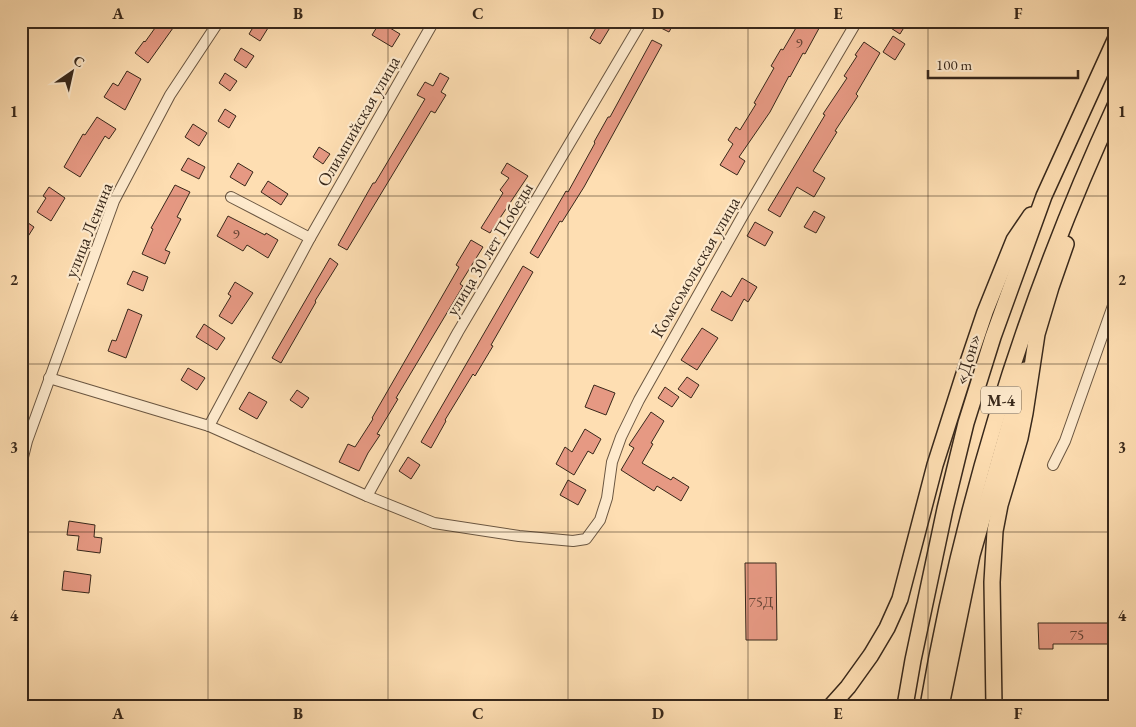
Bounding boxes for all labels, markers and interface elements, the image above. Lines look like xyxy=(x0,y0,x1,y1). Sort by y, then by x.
text: A xyxy=(111,3,124,24)
text: B xyxy=(293,3,303,24)
text: C xyxy=(472,3,484,24)
text: D xyxy=(652,3,664,24)
text: E xyxy=(833,3,843,24)
text: F xyxy=(1014,3,1023,24)
house number: 9 xyxy=(795,33,803,52)
north arrow xyxy=(48,48,98,98)
scale bar xyxy=(928,48,1078,80)
text: С xyxy=(70,51,88,71)
street label: Олимпийская улица xyxy=(311,51,405,190)
text: 100 m xyxy=(936,55,973,74)
text: 1 xyxy=(10,101,18,122)
text: 1 xyxy=(1118,101,1126,122)
street label: улица Ленина xyxy=(58,178,118,281)
street label: улица 30 лет Победы xyxy=(440,178,538,320)
street label: Комсомольская улица xyxy=(645,192,745,342)
house number: 9 xyxy=(232,224,240,243)
text: 2 xyxy=(10,269,19,290)
text: 2 xyxy=(1118,269,1127,290)
street label: «Дон» xyxy=(948,331,986,387)
road number: М-4 xyxy=(981,386,1021,414)
text: 3 xyxy=(10,437,18,458)
text: 3 xyxy=(1118,437,1126,458)
house number: 75Д xyxy=(749,592,773,611)
text: 4 xyxy=(10,605,19,626)
text: 4 xyxy=(1118,605,1127,626)
house number: 75 xyxy=(1070,625,1084,644)
text: A xyxy=(111,703,124,724)
text: B xyxy=(293,703,303,724)
text: C xyxy=(472,703,484,724)
text: D xyxy=(652,703,664,724)
text: E xyxy=(833,703,843,724)
text: F xyxy=(1014,703,1023,724)

